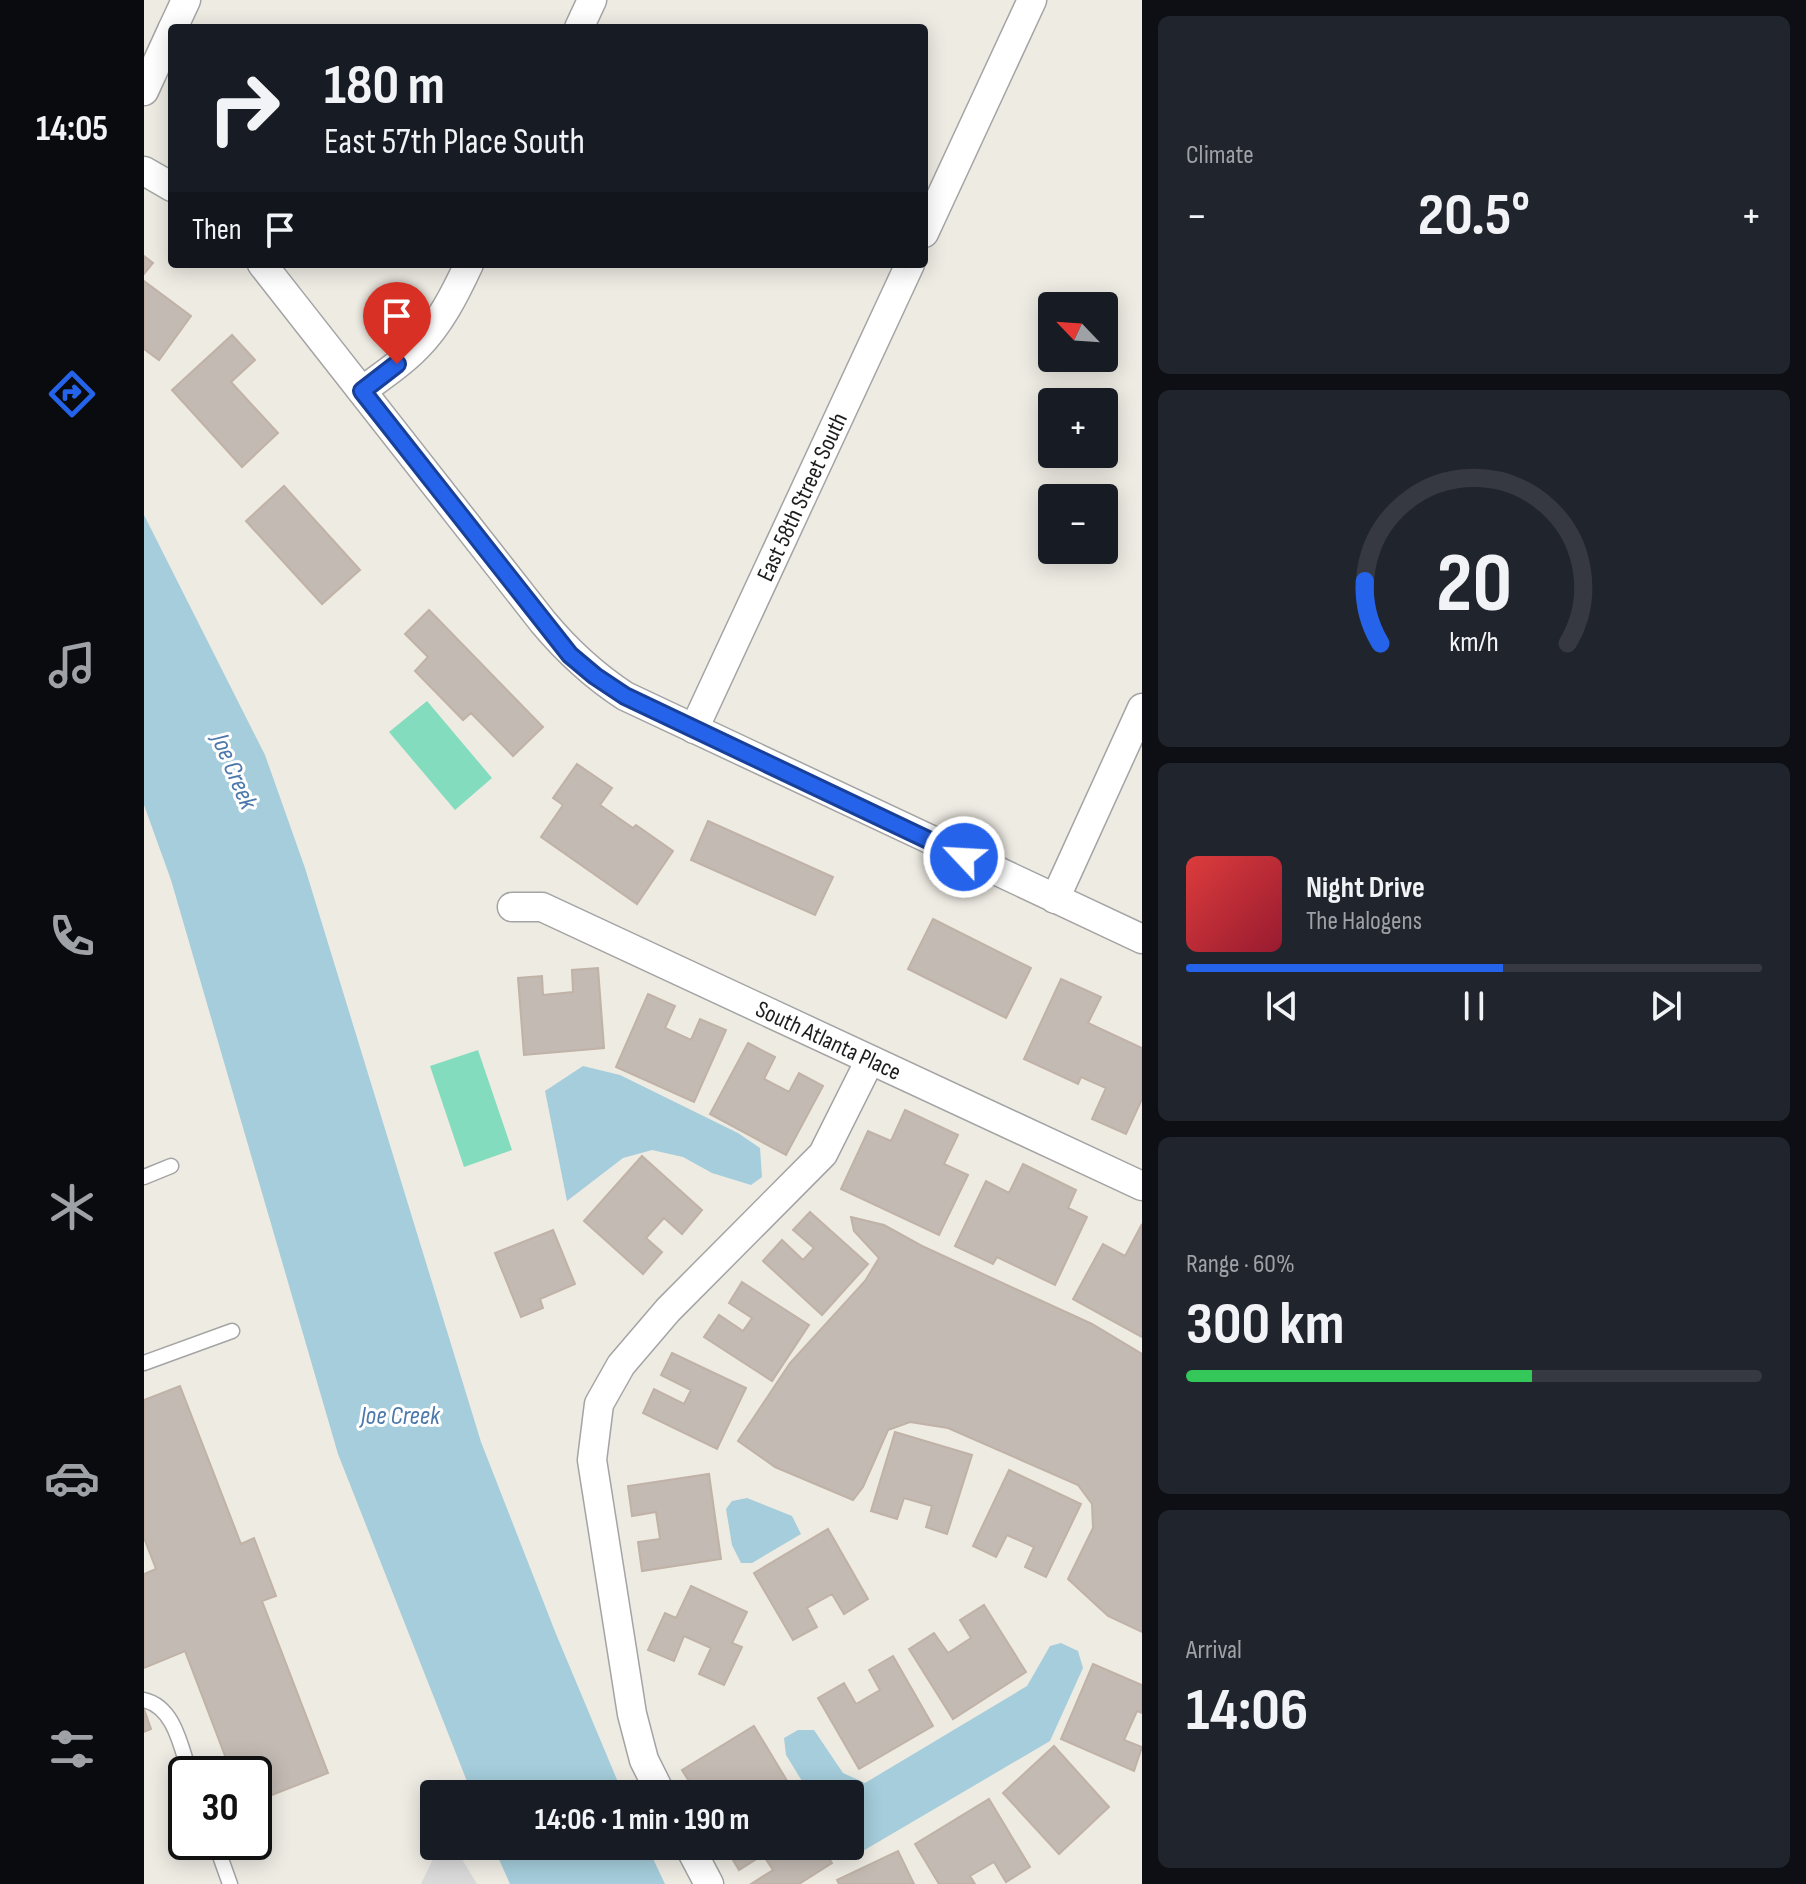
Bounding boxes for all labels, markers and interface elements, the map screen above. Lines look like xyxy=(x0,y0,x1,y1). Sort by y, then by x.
text: 180 m xyxy=(324,53,445,120)
icon: right xyxy=(192,56,296,160)
text: 14:05 xyxy=(36,108,108,151)
text: East 57th Place South xyxy=(324,121,585,164)
text: Climate xyxy=(1186,140,1254,171)
text: 20.5° xyxy=(1418,180,1530,252)
text: − xyxy=(1186,190,1208,243)
text: + xyxy=(1740,190,1762,243)
icon: arrive xyxy=(258,208,302,252)
text: Then xyxy=(192,212,242,248)
pin xyxy=(363,282,431,364)
north arrow xyxy=(1038,292,1118,372)
map controls xyxy=(1038,292,1118,564)
icon: arrive xyxy=(375,294,419,338)
icon: directions xyxy=(44,366,100,422)
button: + xyxy=(1038,388,1118,468)
street label: East 58th Street South xyxy=(751,408,854,586)
button: − xyxy=(1038,484,1118,564)
text: 20 xyxy=(1436,535,1512,635)
text: km/h xyxy=(1449,626,1499,661)
icon: music xyxy=(44,637,100,693)
water label: Joe Creek xyxy=(203,727,264,815)
position arrow xyxy=(922,815,1006,899)
text: Night Drive xyxy=(1306,870,1425,906)
text: The Halogens xyxy=(1306,906,1422,937)
icon: phone xyxy=(44,908,100,964)
icon: previous xyxy=(1260,984,1304,1028)
icon: pause xyxy=(1452,984,1496,1028)
icon: next xyxy=(1644,984,1688,1028)
street label: South Atlanta Place xyxy=(751,994,906,1087)
icon: climate xyxy=(44,1179,100,1235)
text: Range · 60% xyxy=(1186,1249,1295,1280)
text: 300 km xyxy=(1186,1289,1344,1361)
water label: Joe Creek xyxy=(358,1401,441,1432)
icon: car xyxy=(44,1450,100,1506)
text: Arrival xyxy=(1186,1635,1242,1666)
text: 14:06 xyxy=(1186,1675,1308,1747)
icon: filters xyxy=(44,1721,100,1777)
speed limit sign: 30 xyxy=(168,1756,272,1860)
text: 14:06 · 1 min · 190 m xyxy=(535,1802,749,1838)

